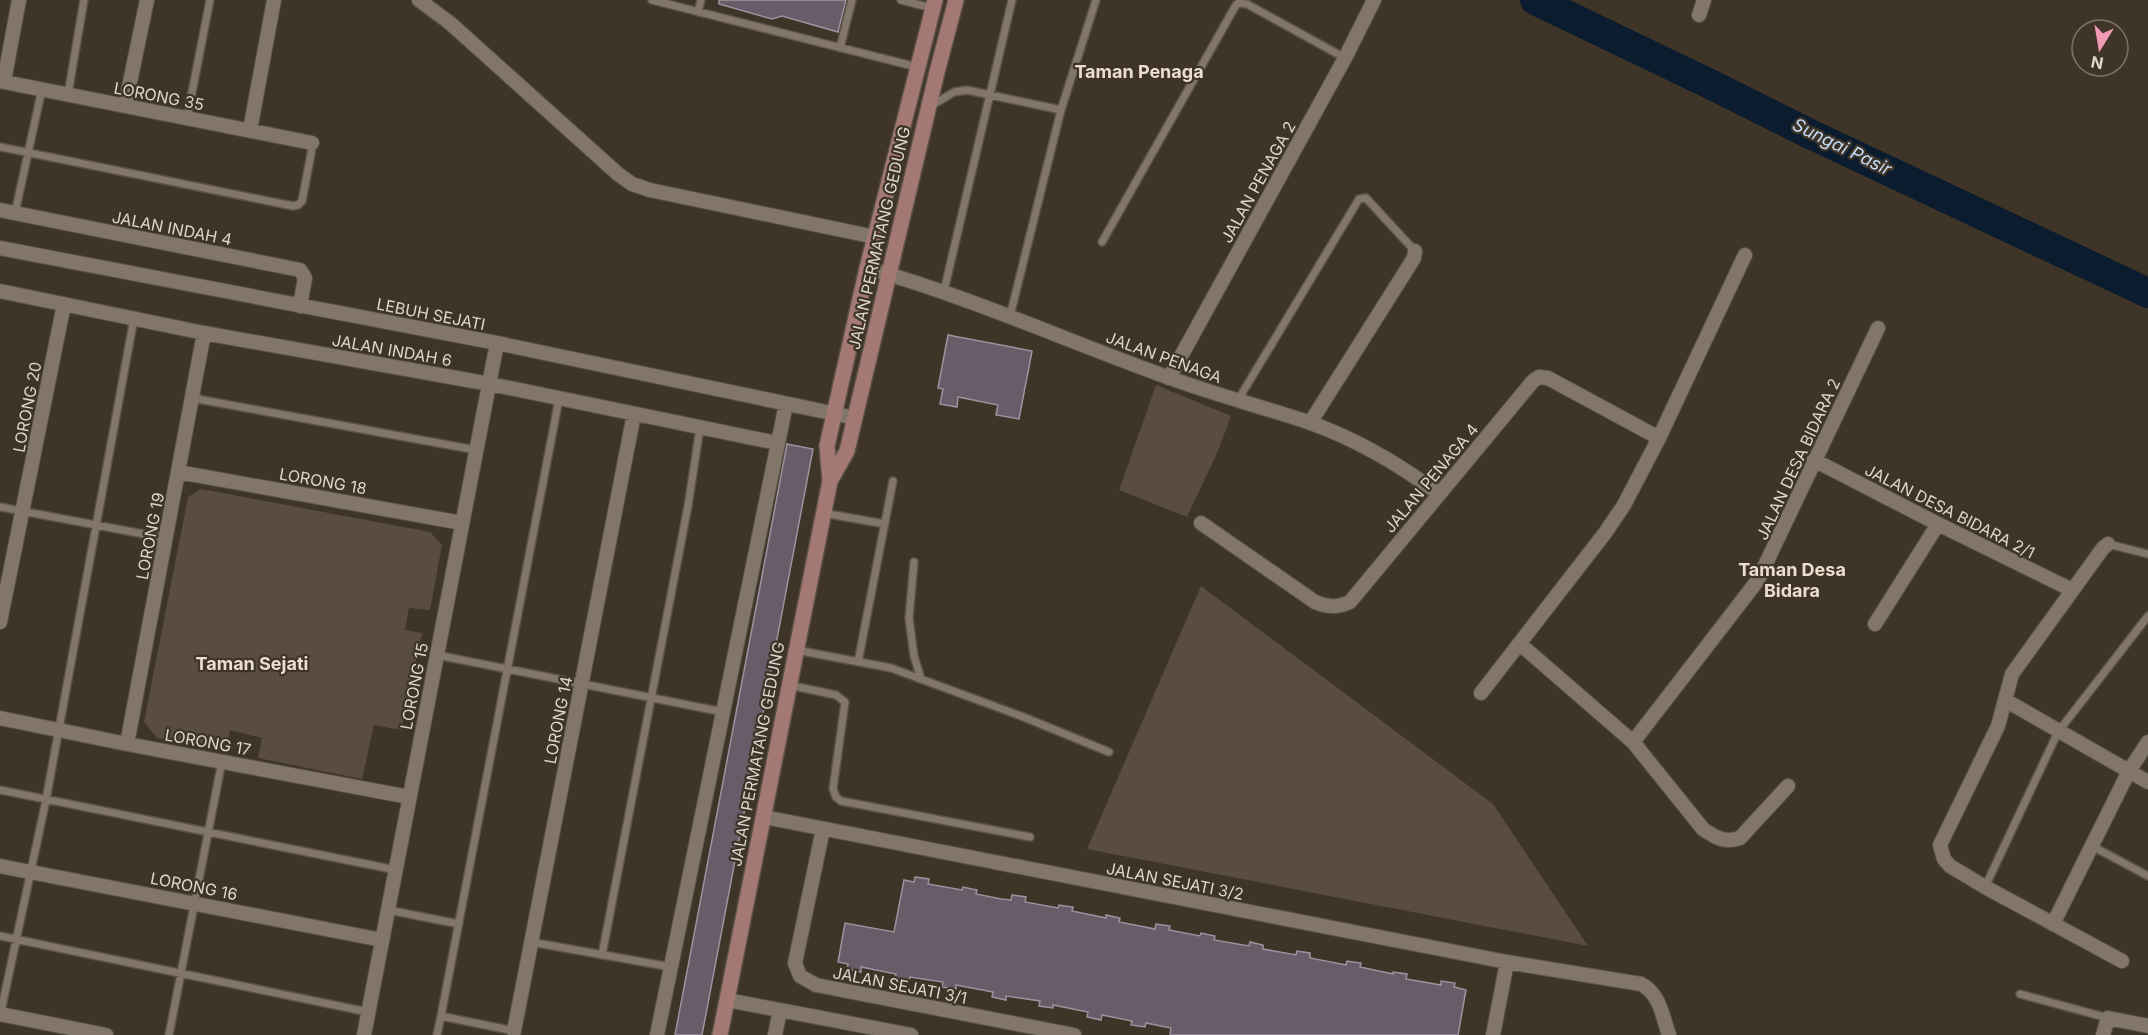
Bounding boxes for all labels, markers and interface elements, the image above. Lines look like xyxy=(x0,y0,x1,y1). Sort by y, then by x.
north arrow xyxy=(2070,18,2130,78)
text: N xyxy=(2089,52,2105,74)
district label: Taman Penaga xyxy=(1074,61,1204,82)
street label: LORONG 35 xyxy=(112,77,206,115)
water label: Sungai Pasir xyxy=(1789,114,1896,180)
street label: JALAN PENAGA 2 xyxy=(1216,118,1300,246)
street label: JALAN PERMATANG GEDUNG xyxy=(844,125,914,351)
street label: JALAN INDAH 4 xyxy=(110,207,234,249)
street label: LEBUH SEJATI xyxy=(375,294,487,334)
street label: JALAN PENAGA xyxy=(1103,327,1225,387)
street label: JALAN INDAH 6 xyxy=(331,330,453,370)
street label: LORONG 20 xyxy=(8,360,46,454)
street label: JALAN DESA BIDARA 2 xyxy=(1752,375,1844,543)
street label: JALAN PENAGA 4 xyxy=(1380,419,1482,537)
street label: JALAN DESA BIDARA 2/1 xyxy=(1862,459,2038,563)
street label: LORONG 18 xyxy=(278,463,368,499)
street label: LORONG 19 xyxy=(132,491,168,581)
district label: Taman Desa Bidara xyxy=(1738,559,1846,601)
street label: JALAN PERMATANG GEDUNG xyxy=(725,640,789,868)
street label: LORONG 15 xyxy=(396,641,432,731)
district label: Taman Sejati xyxy=(196,653,308,674)
street label: LORONG 14 xyxy=(540,675,576,765)
street label: LORONG 17 xyxy=(163,725,253,759)
street label: JALAN SEJATI 3/2 xyxy=(1105,858,1245,904)
street label: LORONG 16 xyxy=(149,868,239,904)
street label: JALAN SEJATI 3/1 xyxy=(831,962,969,1008)

